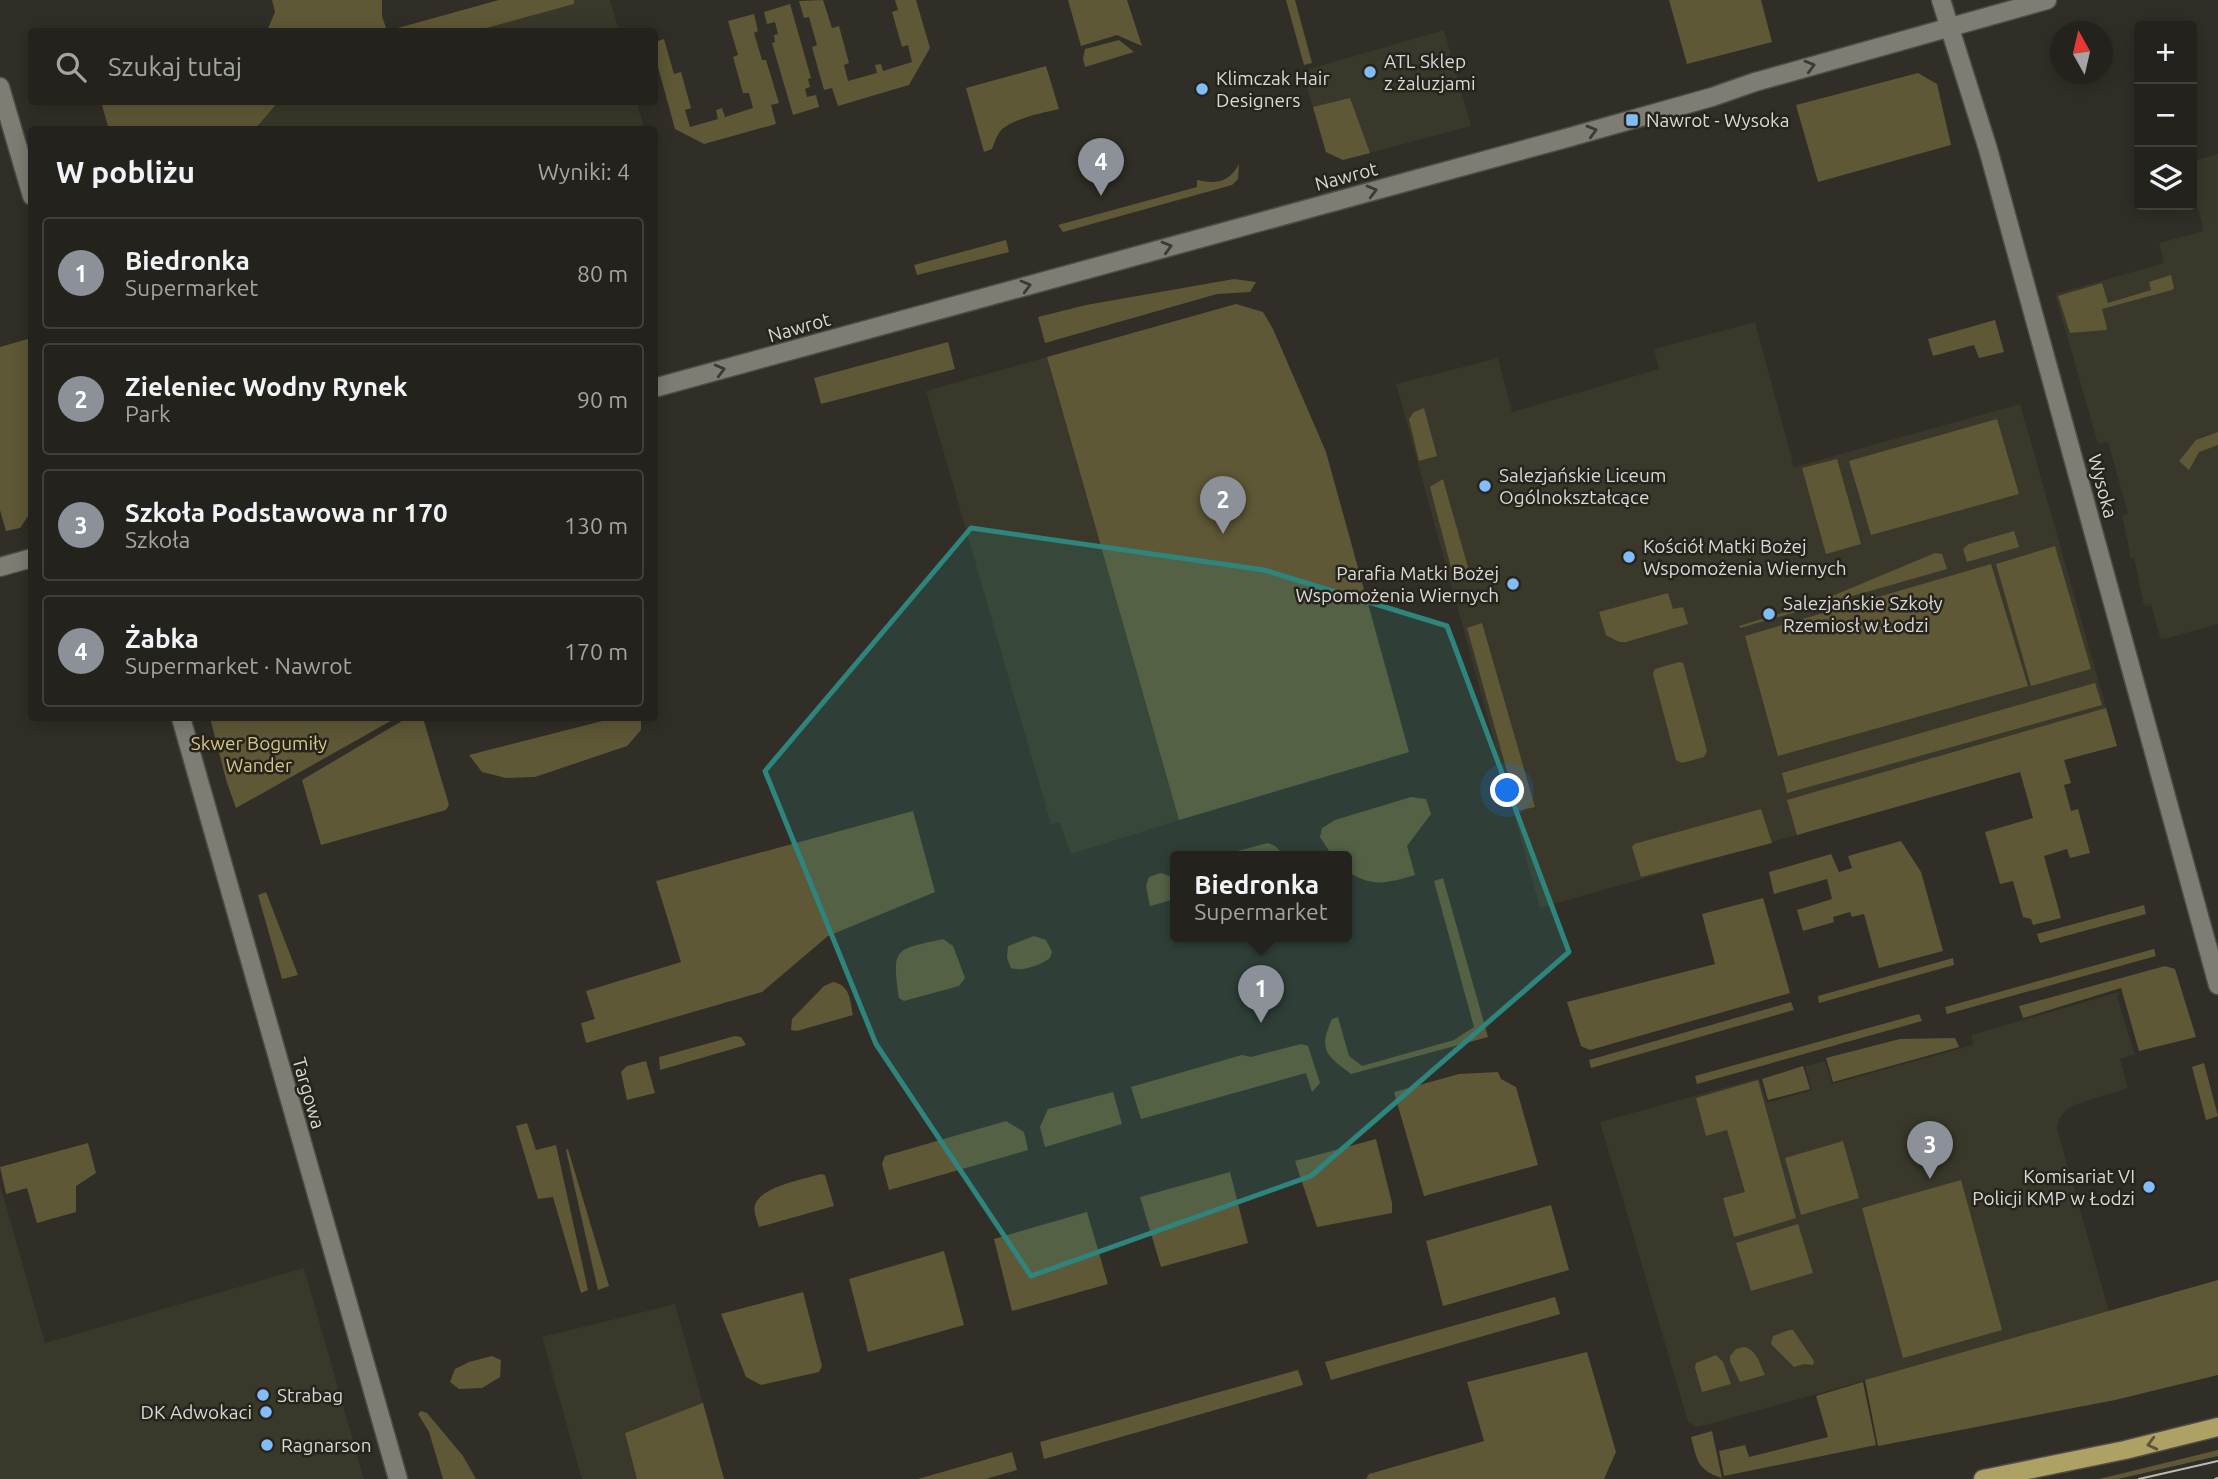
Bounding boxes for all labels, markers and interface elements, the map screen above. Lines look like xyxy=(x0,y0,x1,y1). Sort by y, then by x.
north arrow xyxy=(2050,21,2113,84)
map controls xyxy=(2134,21,2197,210)
button: + xyxy=(2134,21,2197,84)
search box xyxy=(28,28,658,105)
icon: search xyxy=(52,48,90,86)
place label: ATL Sklep z żaluzjami xyxy=(1384,50,1476,94)
text: Szukaj tutaj xyxy=(108,52,242,81)
one-way arrow xyxy=(1804,60,1816,75)
marker: ATL Sklep z żaluzjami xyxy=(1362,64,1378,80)
place label: Klimczak Hair Designers xyxy=(1216,67,1330,111)
marker: Klimczak Hair Designers xyxy=(1194,81,1210,97)
button: − xyxy=(2134,84,2197,147)
place label: Nawrot - Wysoka xyxy=(1646,109,1789,131)
marker: Nawrot - Wysoka xyxy=(1624,112,1640,128)
one-way arrow xyxy=(1586,125,1598,139)
pin: 4 xyxy=(1078,138,1124,196)
button: layers xyxy=(2134,147,2197,210)
text: W pobliżu xyxy=(56,155,195,189)
street label: Nawrot xyxy=(1312,157,1380,195)
text: Wyniki: 4 xyxy=(538,159,630,184)
one-way arrow xyxy=(1366,185,1378,199)
one-way arrow xyxy=(1161,240,1173,255)
text: Biedronka xyxy=(125,246,250,275)
text: 1 xyxy=(75,261,87,286)
text: 80 m xyxy=(577,261,628,286)
text: Supermarket xyxy=(125,275,258,300)
one-way arrow xyxy=(1020,279,1032,294)
street label: Nawrot xyxy=(765,307,833,346)
one-way arrow xyxy=(714,364,726,378)
text: Zieleniec Wodny Rynek xyxy=(125,372,408,401)
text: 2 xyxy=(75,387,87,412)
text: 90 m xyxy=(577,387,628,412)
text: Park xyxy=(125,401,171,426)
street label: Wysoka xyxy=(2084,452,2122,520)
place label: Salezjańskie Liceum Ogólnokształcące xyxy=(1499,464,1666,508)
pin: 2 xyxy=(1200,476,1246,534)
marker: Salezjańskie Liceum Ogólnokształcące xyxy=(1477,478,1493,494)
text: Szkoła Podstawowa nr 170 xyxy=(125,498,448,527)
text: 3 xyxy=(75,513,87,538)
text: 130 m xyxy=(564,513,628,538)
text: Szkoła xyxy=(125,527,190,552)
place label: Kościół Matki Bożej Wspomożenia Wiernych xyxy=(1643,535,1847,579)
marker: Kościół Matki Bożej Wspomożenia Wiernych xyxy=(1621,549,1637,565)
place label: Parafia Matki Bożej Wspomożenia Wiernych xyxy=(1295,562,1499,606)
marker: Parafia Matki Bożej Wspomożenia Wiernych xyxy=(1505,576,1521,592)
place label: Salezjańskie Szkoły Rzemiosł w Łodzi xyxy=(1783,592,1943,636)
marker: Salezjańskie Szkoły Rzemiosł w Łodzi xyxy=(1761,606,1777,622)
text: Żabka xyxy=(125,624,199,653)
text: 4 xyxy=(75,639,87,664)
text: 170 m xyxy=(564,639,628,664)
text: Supermarket · Nawrot xyxy=(125,653,352,678)
park label: Skwer Bogumiły Wander xyxy=(191,732,327,776)
your location xyxy=(1490,773,1524,807)
popup xyxy=(1170,851,1352,942)
text: Biedronka xyxy=(1194,870,1319,899)
text: Supermarket xyxy=(1194,899,1328,924)
pin: 1 xyxy=(1238,965,1284,1023)
street label: Targowa xyxy=(288,1055,330,1131)
pin: 3 xyxy=(1907,1121,1953,1179)
place label: Komisariat VI Policji KMP w Łodzi xyxy=(1972,1165,2135,1209)
marker: Komisariat VI Policji KMP w Łodzi xyxy=(2141,1179,2157,1195)
place label: Strabag xyxy=(277,1384,343,1406)
marker: Strabag xyxy=(255,1387,271,1403)
place label: DK Adwokaci xyxy=(141,1401,252,1423)
marker: DK Adwokaci xyxy=(258,1404,274,1420)
place label: Ragnarson xyxy=(281,1434,372,1456)
one-way arrow xyxy=(2146,1435,2158,1450)
marker: Ragnarson xyxy=(259,1437,275,1453)

